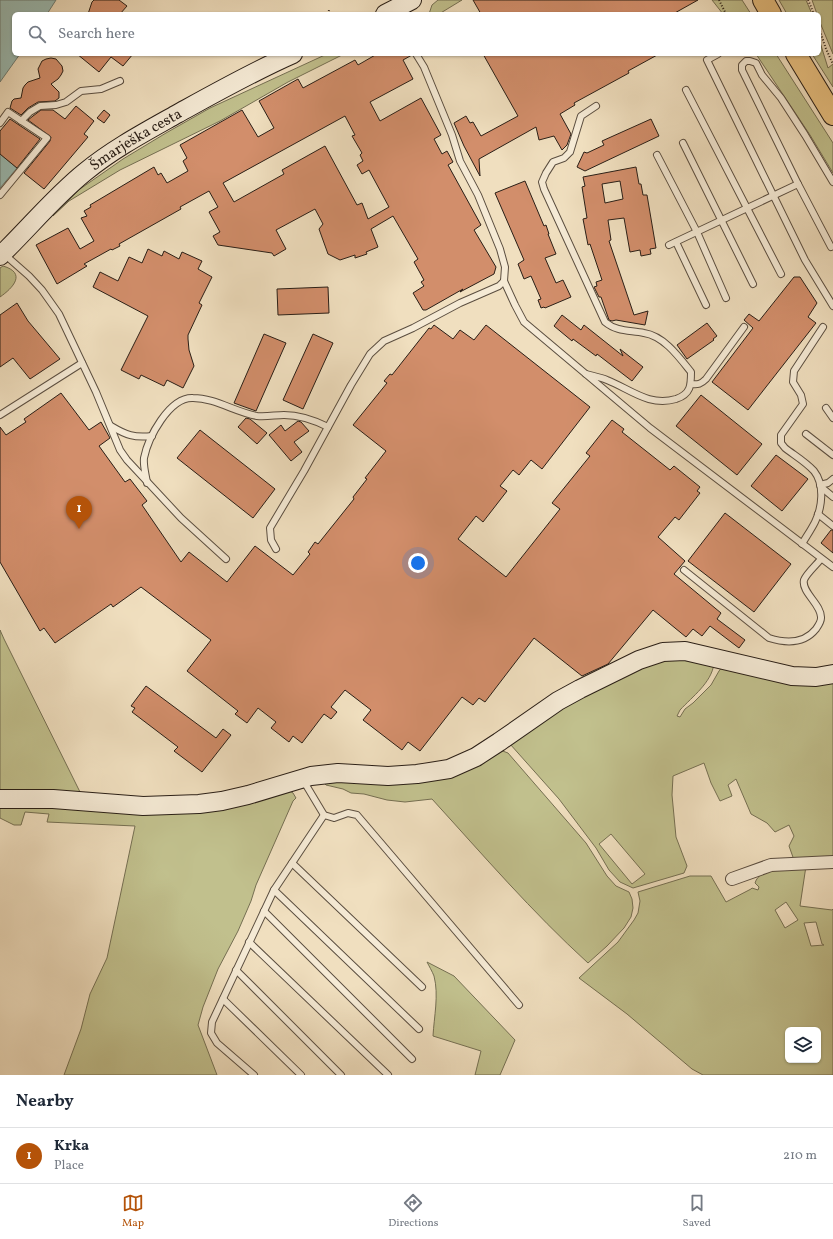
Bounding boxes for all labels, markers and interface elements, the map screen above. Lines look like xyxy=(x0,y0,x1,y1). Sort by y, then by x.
search box xyxy=(12,12,821,56)
icon: search xyxy=(26,23,48,45)
text: Search here xyxy=(58,24,135,45)
street label: Šmarješka cesta xyxy=(86,104,186,177)
pin: 1 xyxy=(66,496,92,529)
your location xyxy=(408,553,428,573)
map controls xyxy=(785,1027,821,1063)
button: layers xyxy=(785,1027,821,1063)
text: Nearby xyxy=(16,1090,74,1113)
text: Krka xyxy=(54,1136,89,1157)
text: 1 xyxy=(26,1147,32,1165)
text: 210 m xyxy=(783,1147,817,1165)
text: Place xyxy=(54,1157,84,1175)
tab: Map xyxy=(122,1192,144,1231)
tab: Directions xyxy=(388,1192,439,1231)
tab: Saved xyxy=(683,1192,711,1231)

